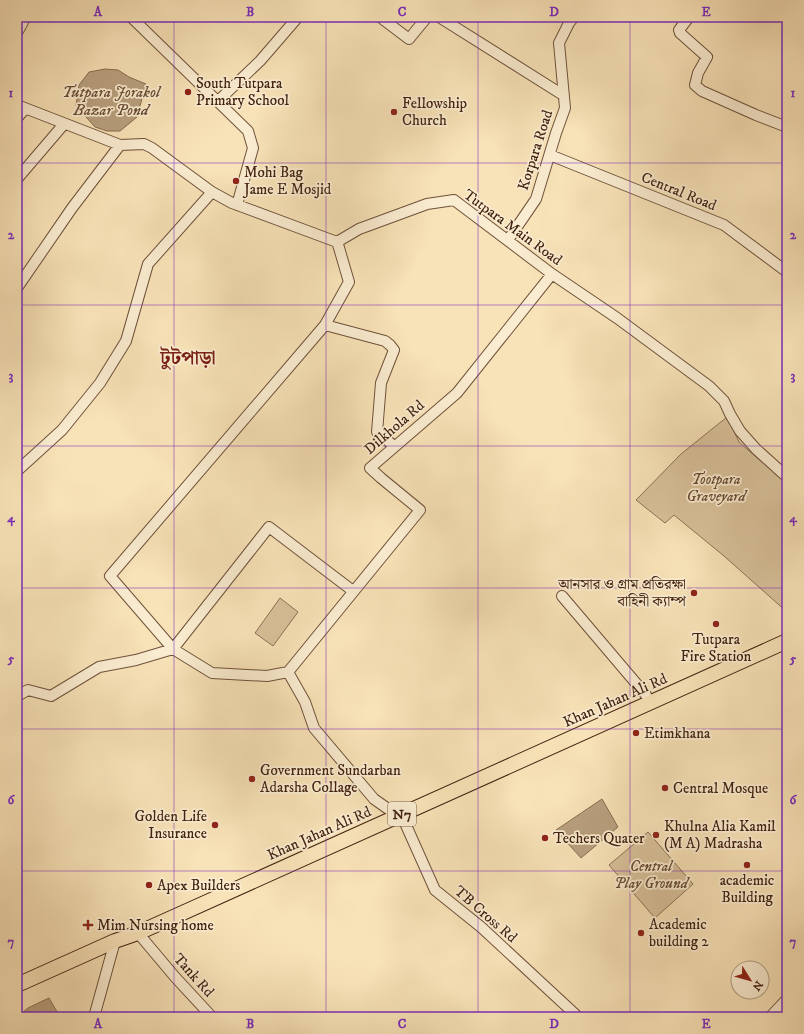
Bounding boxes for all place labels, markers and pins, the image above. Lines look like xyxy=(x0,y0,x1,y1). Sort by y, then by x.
place label: South Tutpara Primary School xyxy=(196,74,289,110)
marker: South Tutpara Primary School xyxy=(183,87,193,97)
place label: Fellowship Church xyxy=(402,94,468,130)
marker: Fellowship Church xyxy=(389,107,399,117)
place label: Mohi Bag Jame E Mosjid xyxy=(242,163,332,199)
marker: Mohi Bag Jame E Mosjid xyxy=(231,176,241,186)
place label: আনসার ও গ্রাম প্রতিরক্ষা বাহিনী ক্যাম্প xyxy=(557,575,687,611)
marker: আনসার ও গ্রাম প্রতিরক্ষা বাহিনী ক্যাম্প xyxy=(689,588,699,598)
marker: Tutpara Fire Station xyxy=(711,619,721,629)
place label: Tutpara Fire Station xyxy=(681,630,752,666)
place label: Etimkhana xyxy=(644,724,711,743)
marker: Etimkhana xyxy=(631,728,641,738)
place label: Government Sundarban Adarsha Collage xyxy=(260,761,401,797)
marker: Government Sundarban Adarsha Collage xyxy=(247,774,257,784)
place label: Central Mosque xyxy=(673,779,768,798)
marker: Central Mosque xyxy=(660,783,670,793)
place label: Golden Life Insurance xyxy=(134,807,207,843)
place label: Khulna Alia Kamil (M A) Madrasha xyxy=(664,817,776,853)
marker: Golden Life Insurance xyxy=(210,820,220,830)
place label: Techers Quater xyxy=(553,829,645,848)
marker: Khulna Alia Kamil (M A) Madrasha xyxy=(651,830,661,840)
marker: Techers Quater xyxy=(540,833,550,843)
marker: academic Building xyxy=(742,860,752,870)
place label: academic Building xyxy=(720,871,775,907)
place label: Apex Builders xyxy=(157,876,240,895)
marker: Apex Builders xyxy=(144,880,154,890)
place label: Academic building 2 xyxy=(649,915,709,951)
place label: Mim Nursing home xyxy=(97,916,214,935)
marker: Mim Nursing home xyxy=(82,919,94,931)
marker: Academic building 2 xyxy=(636,928,646,938)

